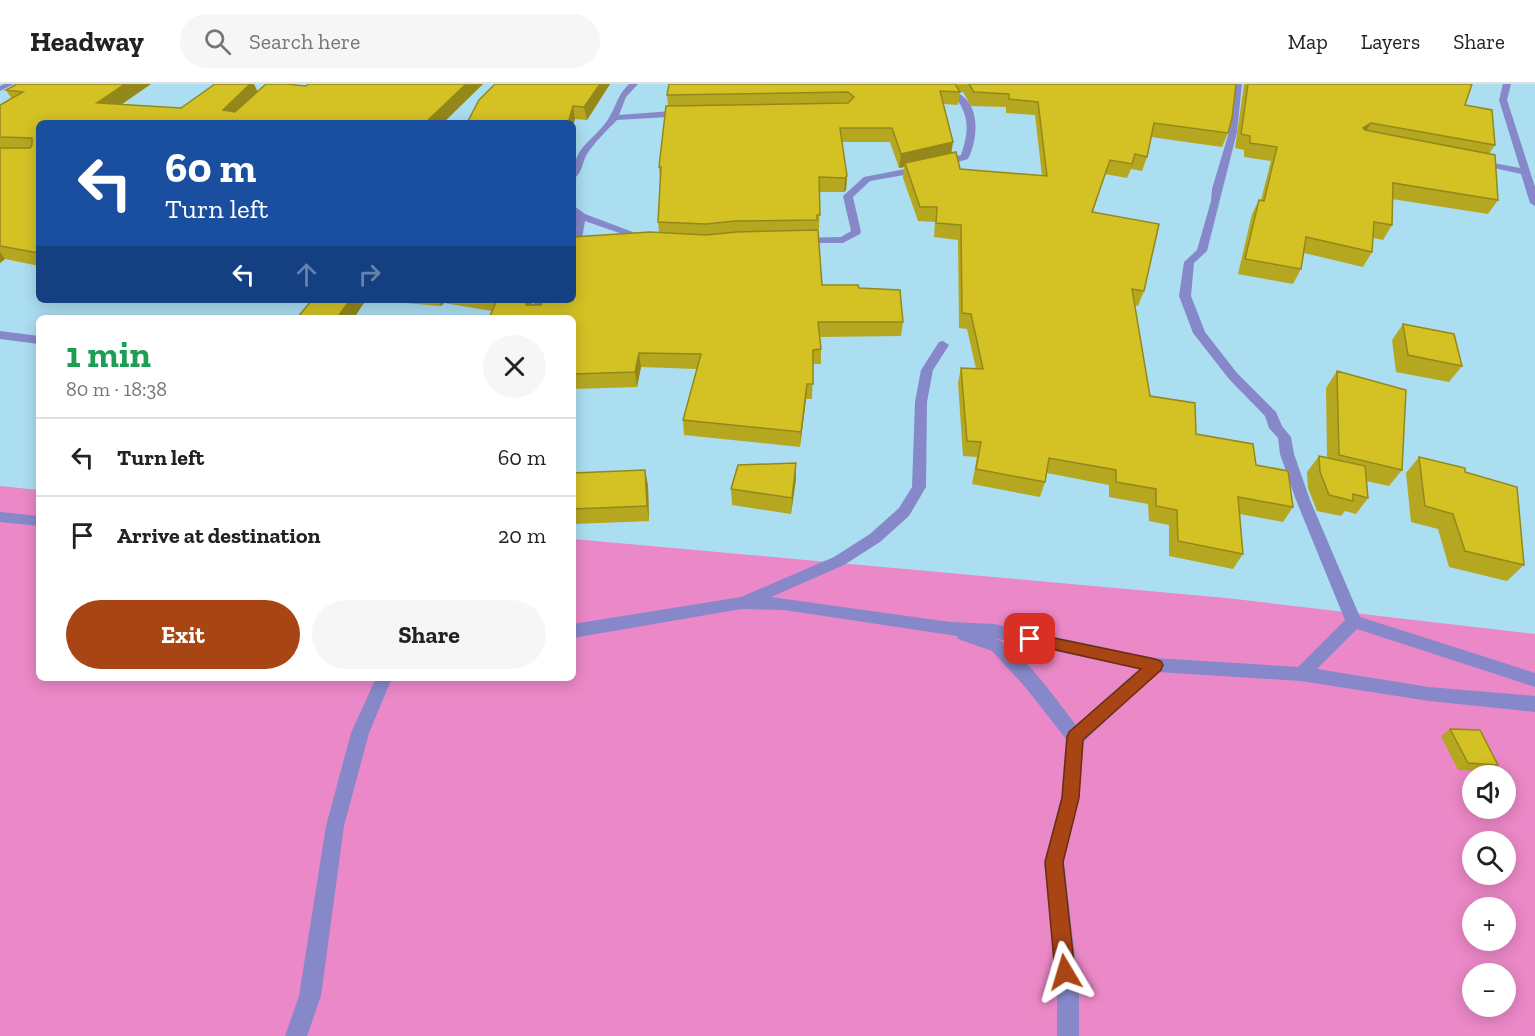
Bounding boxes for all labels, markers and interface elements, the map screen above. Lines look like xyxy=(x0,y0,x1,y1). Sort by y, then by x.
search box xyxy=(180,14,600,68)
text: Headway xyxy=(30,25,144,58)
icon: search xyxy=(201,25,234,58)
text: Search here xyxy=(249,28,360,55)
text: Map xyxy=(1288,29,1328,54)
text: Layers xyxy=(1361,29,1420,54)
text: Share xyxy=(1453,29,1505,54)
text: 60 m xyxy=(165,142,256,193)
icon: left xyxy=(66,144,144,222)
text: Turn left xyxy=(165,193,268,225)
icon: left xyxy=(227,258,260,291)
icon: ahead xyxy=(290,258,323,291)
icon: right xyxy=(353,258,386,291)
text: 1 min xyxy=(66,333,151,376)
button: close xyxy=(483,335,546,398)
text: 80 m · 18:38 xyxy=(66,377,167,401)
icon: left xyxy=(66,441,99,474)
text: Turn left xyxy=(117,444,204,471)
text: 60 m xyxy=(498,444,546,471)
icon: arrive xyxy=(66,519,99,552)
text: Arrive at destination xyxy=(117,522,320,549)
text: 20 m xyxy=(498,522,546,549)
button: Exit xyxy=(66,600,300,669)
button: Share xyxy=(312,600,546,669)
pin xyxy=(1004,613,1055,664)
icon: arrive xyxy=(1013,622,1046,655)
map controls xyxy=(1462,765,1516,1017)
button: sound xyxy=(1462,765,1516,819)
button: search xyxy=(1462,831,1516,885)
button: + xyxy=(1462,897,1516,951)
position arrow xyxy=(1033,940,1097,1004)
button: − xyxy=(1462,963,1516,1017)

